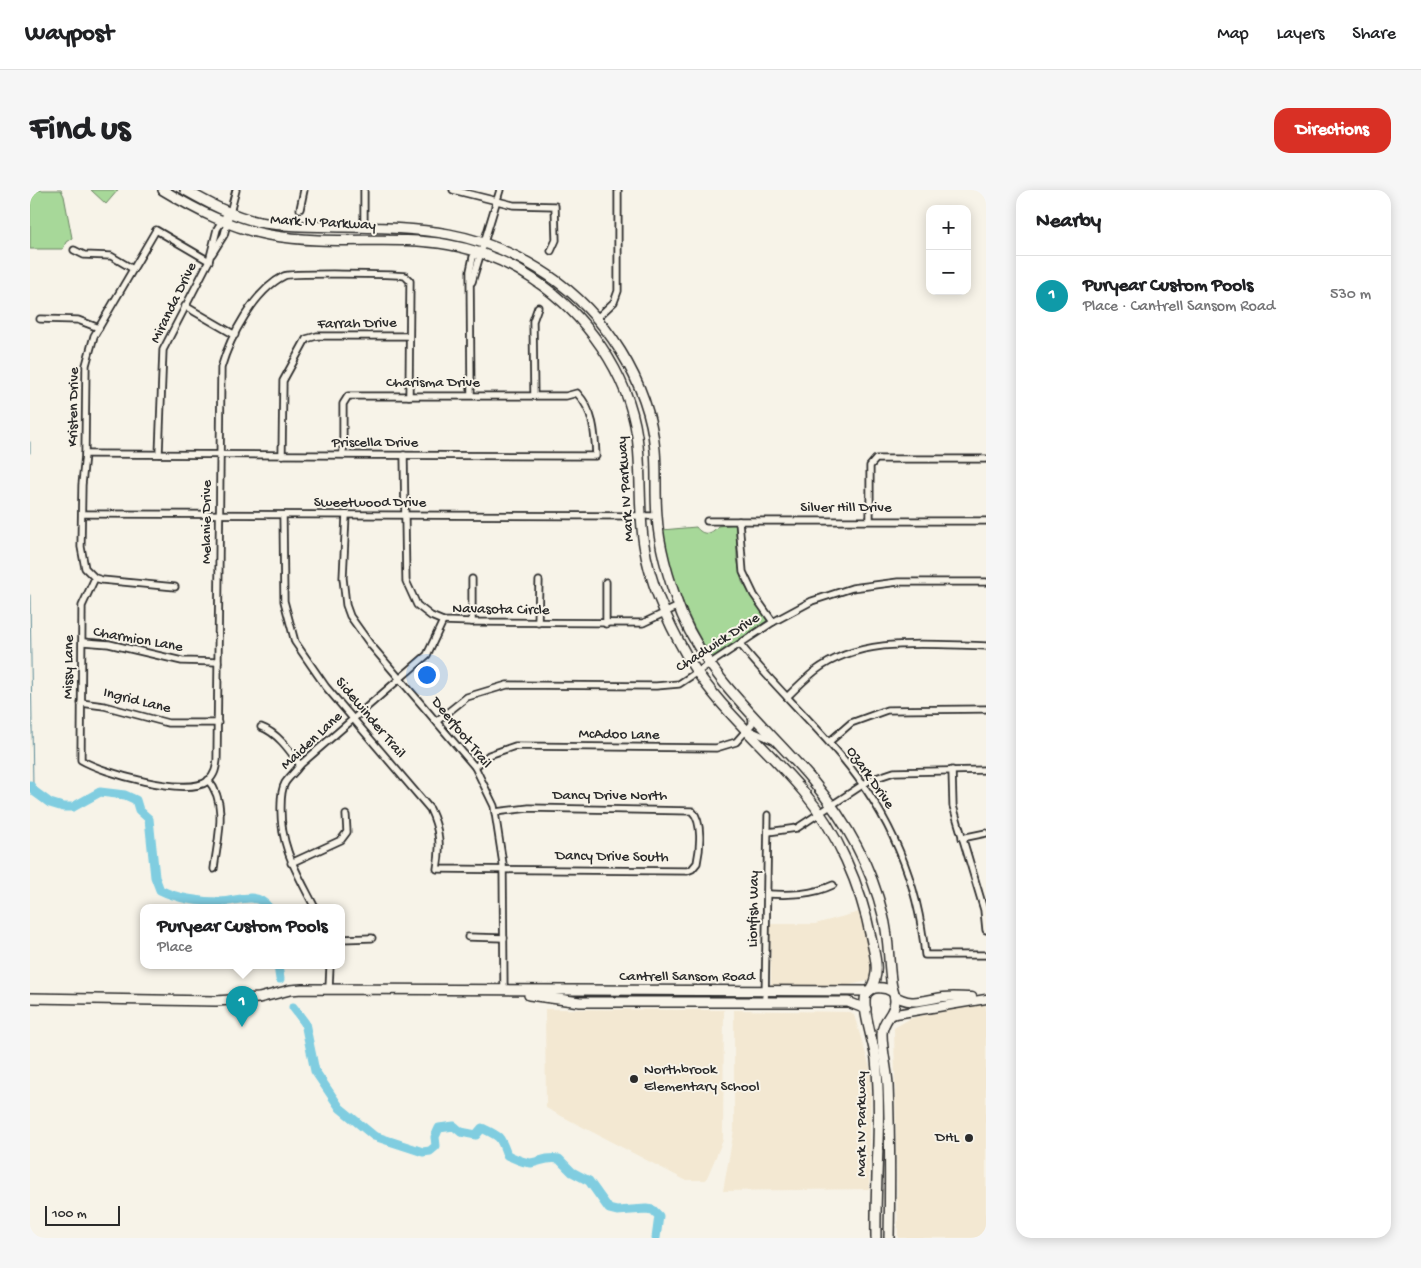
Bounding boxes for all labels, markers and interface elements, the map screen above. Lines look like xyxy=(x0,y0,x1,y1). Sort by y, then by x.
text: Waypost xyxy=(25,20,113,49)
text: Map xyxy=(1217,24,1249,45)
text: Layers xyxy=(1277,24,1324,45)
text: Share xyxy=(1352,24,1396,45)
button: Directions xyxy=(1274,108,1391,153)
text: Find us xyxy=(30,110,130,151)
map controls xyxy=(926,205,971,295)
button: + xyxy=(926,205,971,250)
text: Nearby xyxy=(1036,210,1101,235)
street label: Mark IV Parkway xyxy=(270,211,377,235)
button: − xyxy=(926,250,971,295)
street label: Miranda Drive xyxy=(147,259,201,346)
text: Puryear Custom Pools xyxy=(1083,275,1253,298)
text: 1 xyxy=(1049,286,1055,305)
text: 530 m xyxy=(1330,286,1371,305)
text: Place · Cantrell Sansom Road xyxy=(1083,298,1275,317)
street label: Farrah Drive xyxy=(316,314,397,334)
street label: Kristen Drive xyxy=(64,367,84,447)
street label: Charisma Drive xyxy=(386,374,480,392)
street label: Priscella Drive xyxy=(331,434,418,452)
street label: Mark IV Parkway xyxy=(613,435,639,542)
street label: Melanie Drive xyxy=(198,480,216,564)
street label: Sweetwood Drive xyxy=(314,494,426,512)
street label: Silver Hill Drive xyxy=(800,499,892,517)
street label: Navasota Circle xyxy=(452,600,550,620)
street label: Chadwick Drive xyxy=(673,609,763,677)
street label: Charmion Lane xyxy=(92,623,185,657)
street label: Missy Lane xyxy=(59,634,79,699)
your location xyxy=(414,662,440,688)
street label: Sidewinder Trail xyxy=(331,674,409,762)
street label: Ingrid Lane xyxy=(101,684,173,718)
street label: Deerfoot Trail xyxy=(426,693,495,772)
street label: Maiden Lane xyxy=(277,708,347,774)
street label: McAdoo Lane xyxy=(578,725,660,745)
street label: Ozark Drive xyxy=(842,743,898,813)
street label: Dancy Drive North xyxy=(552,787,667,805)
street label: Dancy Drive South xyxy=(554,847,669,867)
street label: Lionfish Way xyxy=(744,870,764,948)
popup xyxy=(140,904,345,969)
text: Puryear Custom Pools xyxy=(157,916,328,939)
text: Place xyxy=(157,939,192,958)
street label: Cantrell Sansom Road xyxy=(619,968,756,986)
pin: 1 xyxy=(226,986,258,1027)
place label: Northbrook Elementary School xyxy=(644,1061,760,1096)
street label: Mark IV Parkway xyxy=(853,1071,871,1177)
marker: Northbrook Elementary School xyxy=(628,1073,640,1085)
place label: DHL xyxy=(934,1129,959,1147)
marker: DHL xyxy=(963,1132,975,1144)
scale bar xyxy=(45,1203,120,1226)
text: 100 m xyxy=(52,1206,87,1223)

